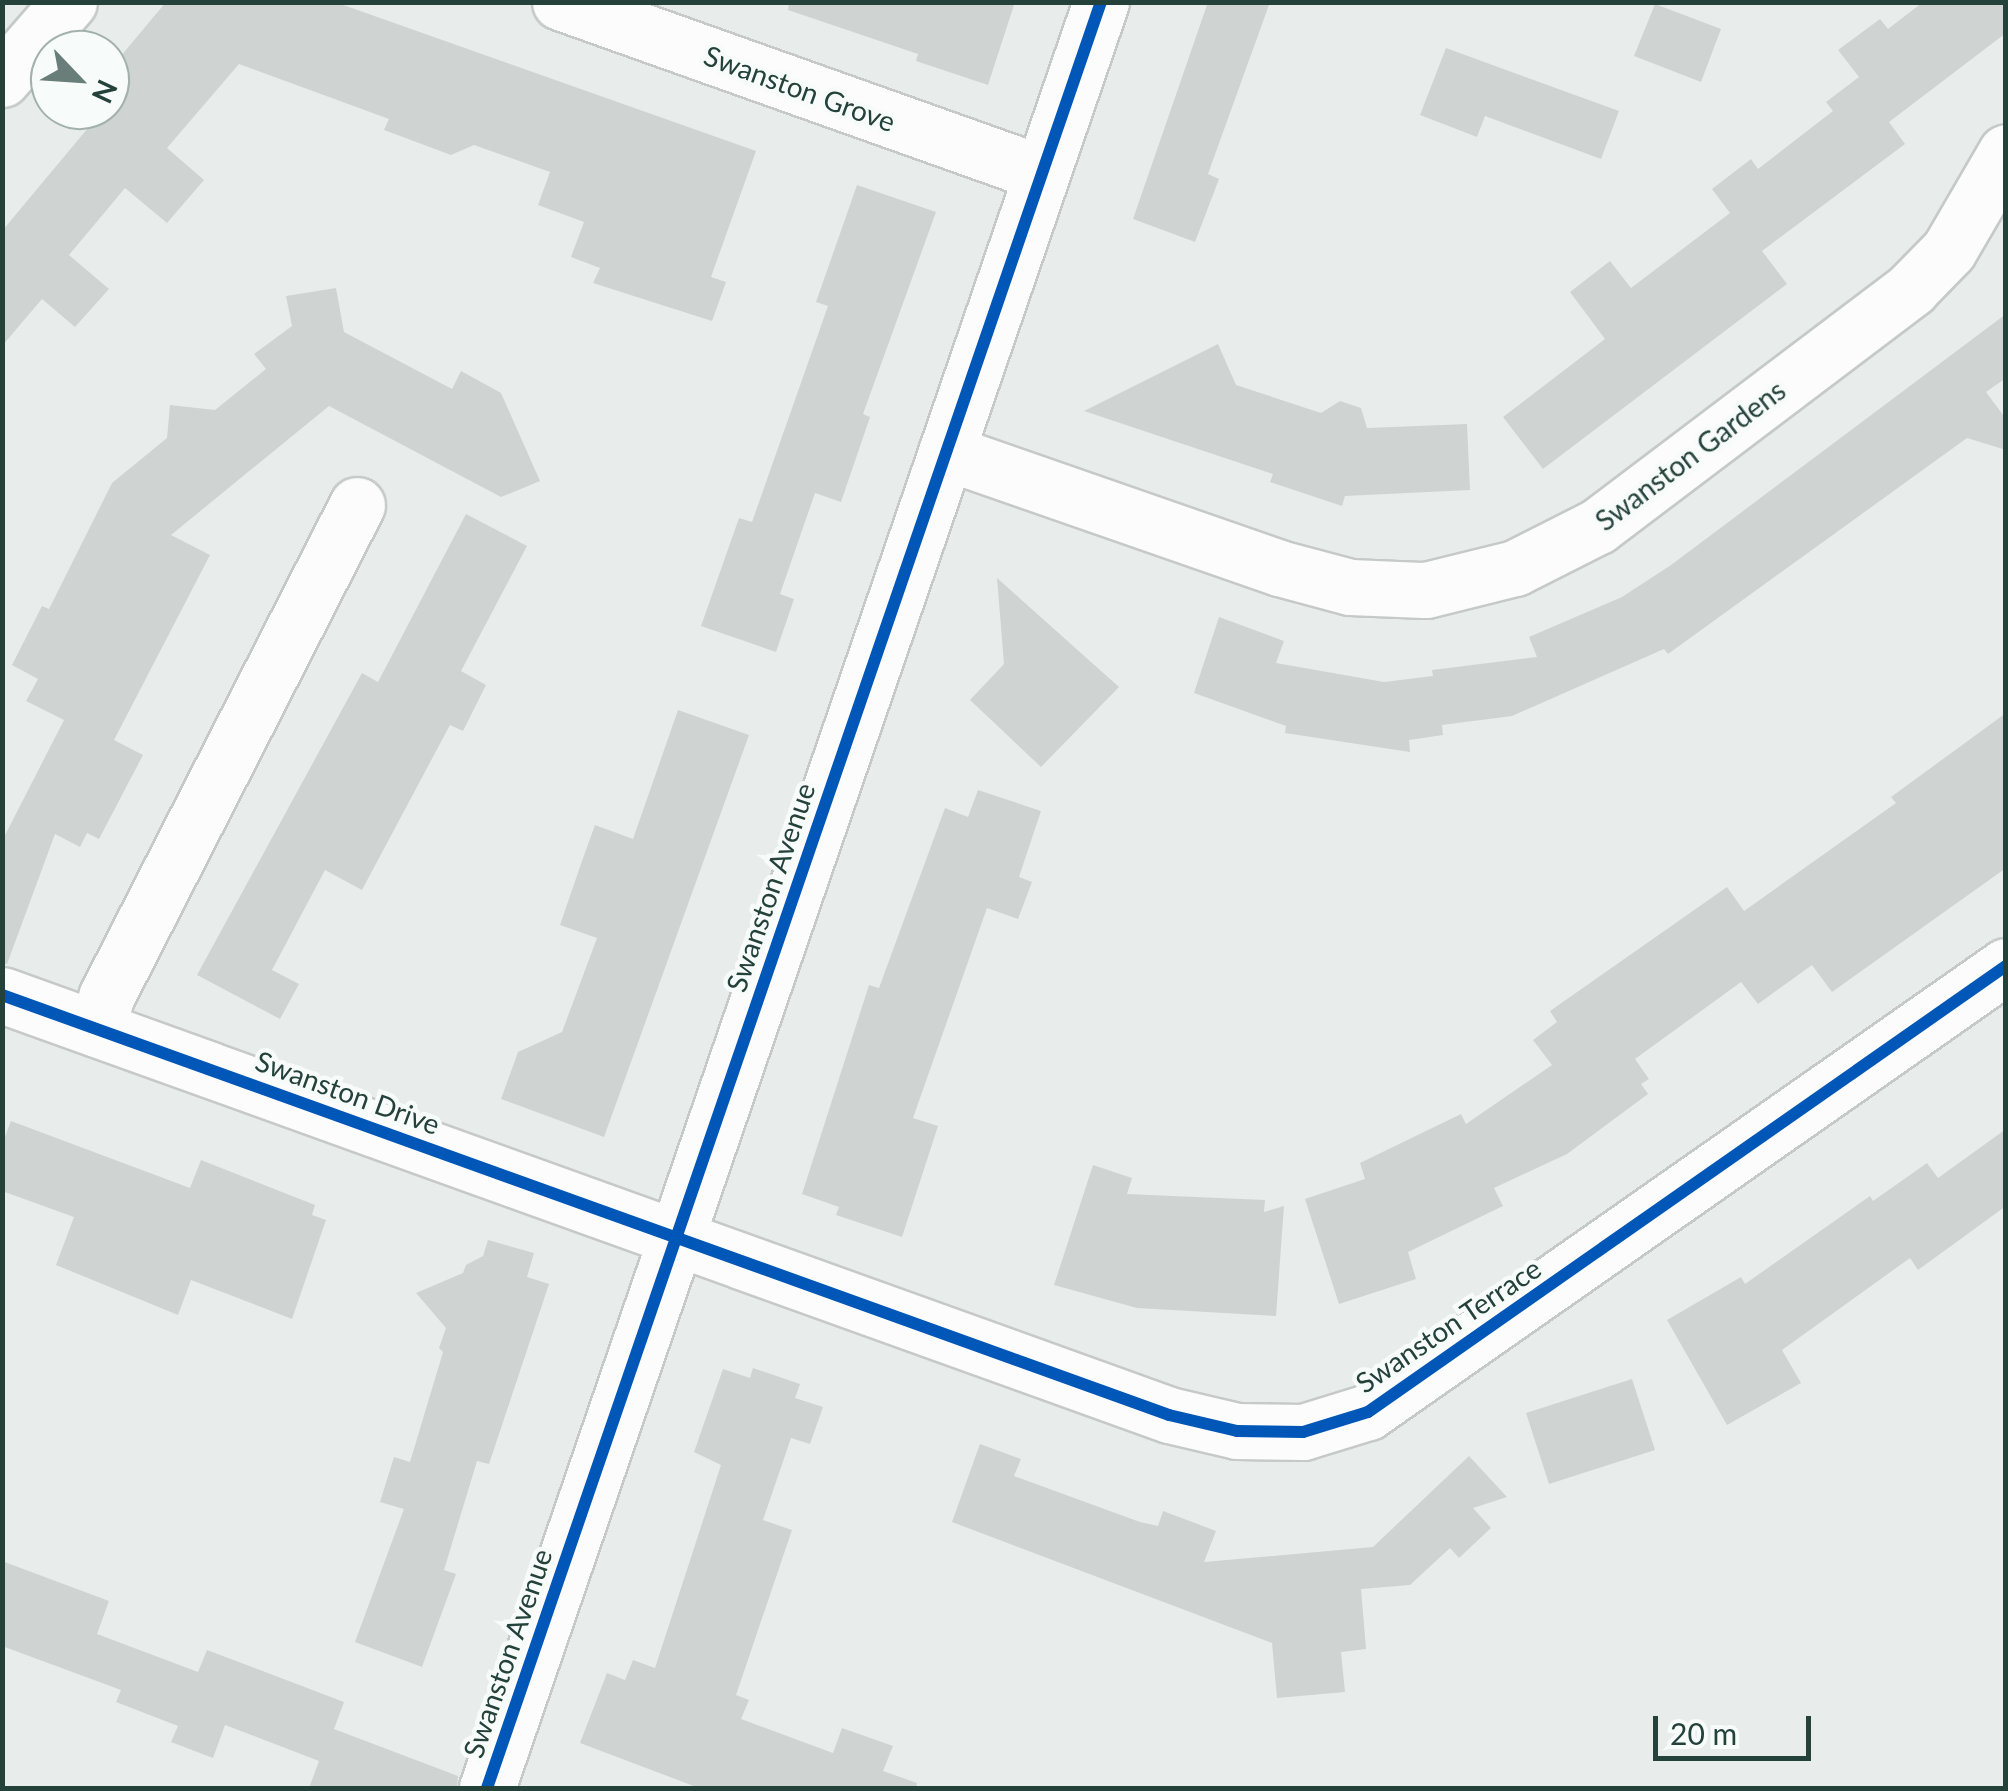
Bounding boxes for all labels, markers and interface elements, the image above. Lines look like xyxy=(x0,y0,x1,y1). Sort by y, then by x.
north arrow xyxy=(30,30,130,130)
street label: Swanston Grove xyxy=(700,38,900,138)
text: N xyxy=(85,75,125,109)
street label: Swanston Gardens xyxy=(1588,373,1792,537)
street label: Swanston Avenue xyxy=(718,778,822,996)
street label: Swanston Drive xyxy=(251,1043,445,1141)
street label: Swanston Terrace xyxy=(1349,1250,1547,1400)
street label: Swanston Avenue xyxy=(455,1544,559,1762)
scale bar xyxy=(1658,1696,1816,1758)
text: 20 m xyxy=(1670,1715,1737,1751)

